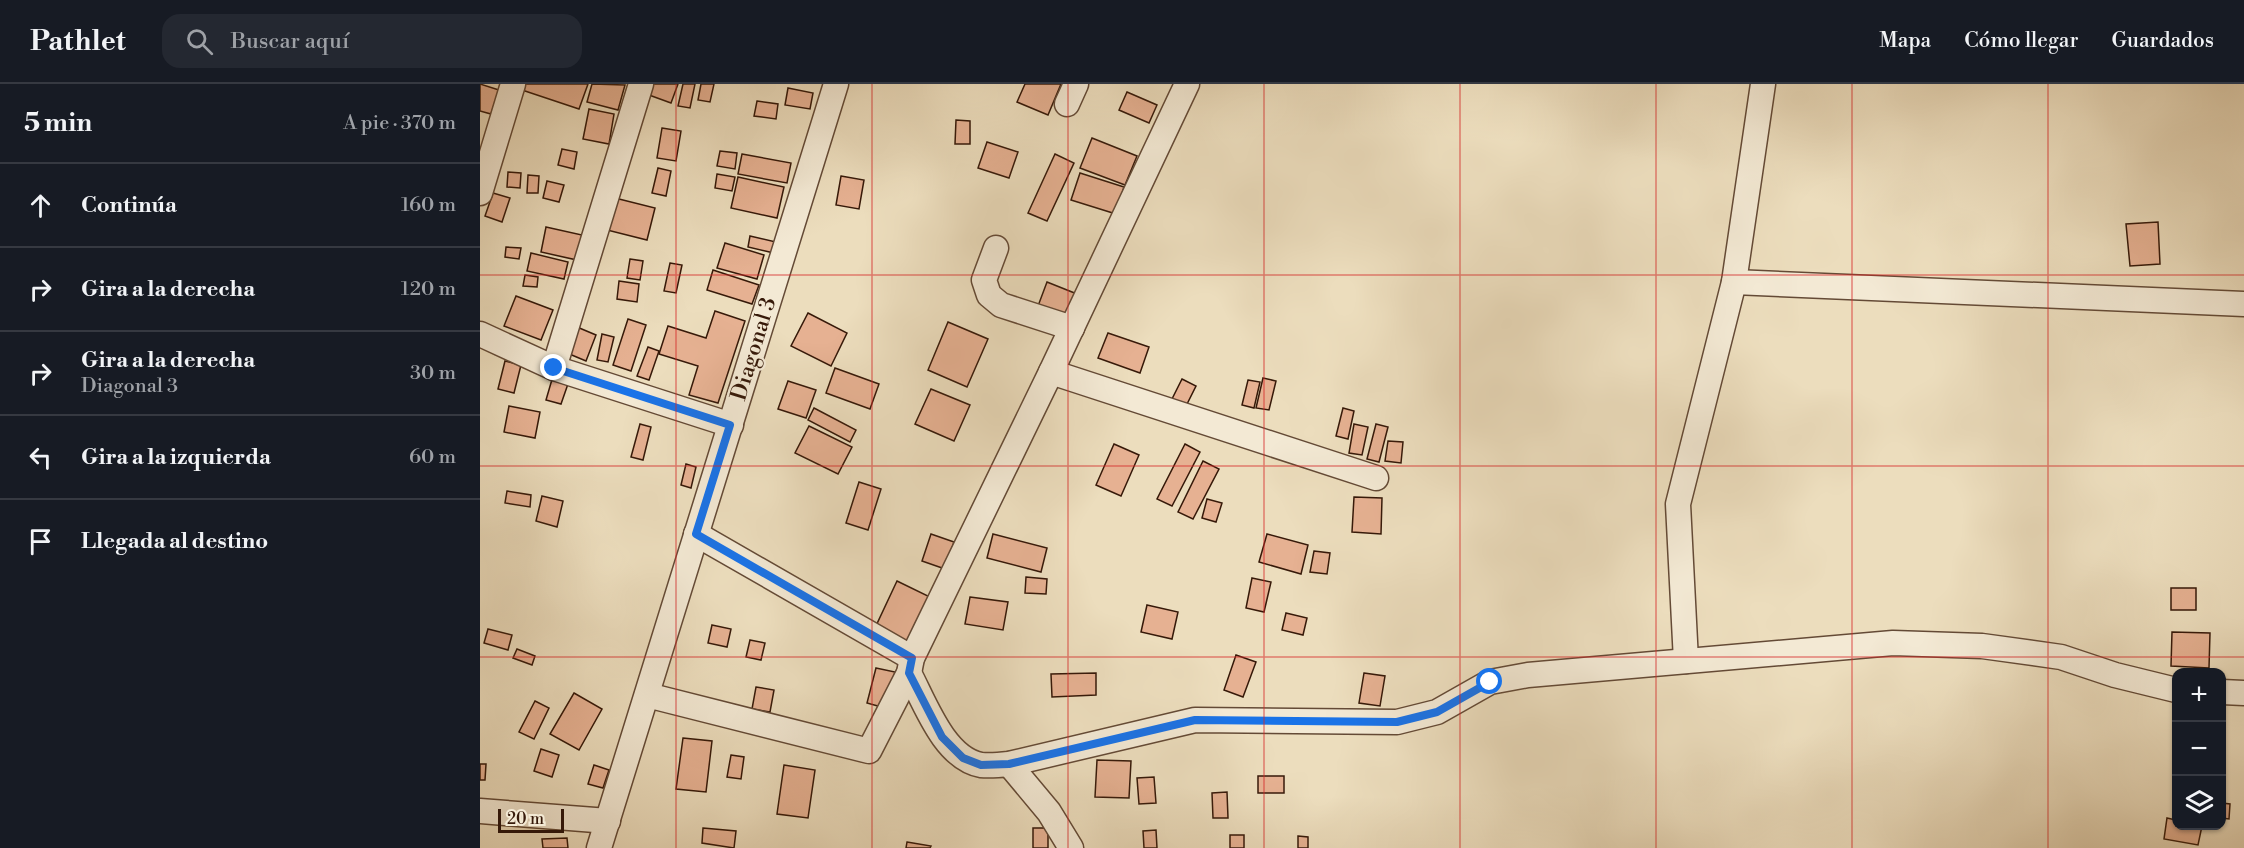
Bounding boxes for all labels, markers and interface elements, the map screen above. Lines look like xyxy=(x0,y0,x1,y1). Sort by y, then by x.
search box xyxy=(162,14,582,68)
text: Pathlet xyxy=(30,24,126,59)
icon: search xyxy=(183,25,216,58)
text: Buscar aquí xyxy=(231,28,349,55)
text: Mapa xyxy=(1879,28,1931,54)
text: Cómo llegar xyxy=(1964,28,2079,54)
text: Guardados xyxy=(2112,28,2214,54)
text: 5 min xyxy=(24,107,92,139)
text: A pie · 370 m xyxy=(343,111,456,136)
icon: ahead xyxy=(24,189,57,222)
text: Continúa xyxy=(81,192,177,219)
text: 160 m xyxy=(401,193,456,218)
icon: right xyxy=(24,273,57,306)
text: Gira a la derecha xyxy=(81,276,255,303)
text: 120 m xyxy=(401,277,456,302)
street label: Diagonal 3 xyxy=(725,294,783,404)
text: Gira a la derecha xyxy=(81,347,255,374)
route end xyxy=(540,354,566,380)
icon: right xyxy=(24,357,57,390)
text: 30 m xyxy=(410,361,456,386)
text: Diagonal 3 xyxy=(81,374,178,399)
icon: left xyxy=(24,441,57,474)
text: Gira a la izquierda xyxy=(81,444,271,471)
text: 60 m xyxy=(409,445,456,470)
icon: arrive xyxy=(24,525,57,558)
text: Llegada al destino xyxy=(81,528,268,555)
route start xyxy=(1476,668,1502,694)
map controls xyxy=(2172,668,2226,830)
button: + xyxy=(2172,668,2226,722)
button: − xyxy=(2172,722,2226,776)
button: layers xyxy=(2172,776,2226,830)
scale bar xyxy=(498,806,564,834)
text: 20 m xyxy=(507,809,544,829)

